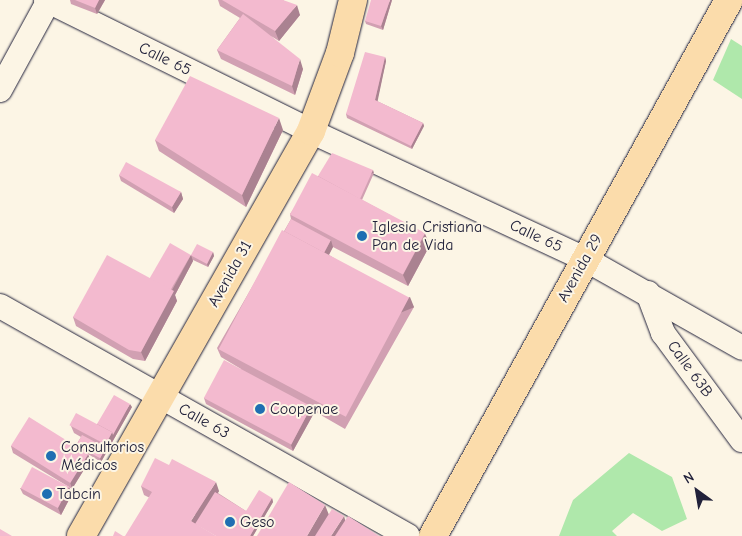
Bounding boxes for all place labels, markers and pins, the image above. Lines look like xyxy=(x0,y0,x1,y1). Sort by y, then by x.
place label: Iglesia Cristiana Pan de Vida xyxy=(372,217,482,255)
marker: Iglesia Cristiana Pan de Vida xyxy=(356,230,368,242)
place label: Coopenae xyxy=(270,399,338,419)
marker: Coopenae xyxy=(254,403,266,415)
place label: Consultorios Médicos xyxy=(61,437,144,475)
marker: Consultorios Médicos xyxy=(45,450,57,462)
place label: Tabcin xyxy=(57,484,101,504)
marker: Tabcin xyxy=(41,488,53,500)
place label: Geso xyxy=(240,512,275,532)
marker: Geso xyxy=(224,516,236,528)

